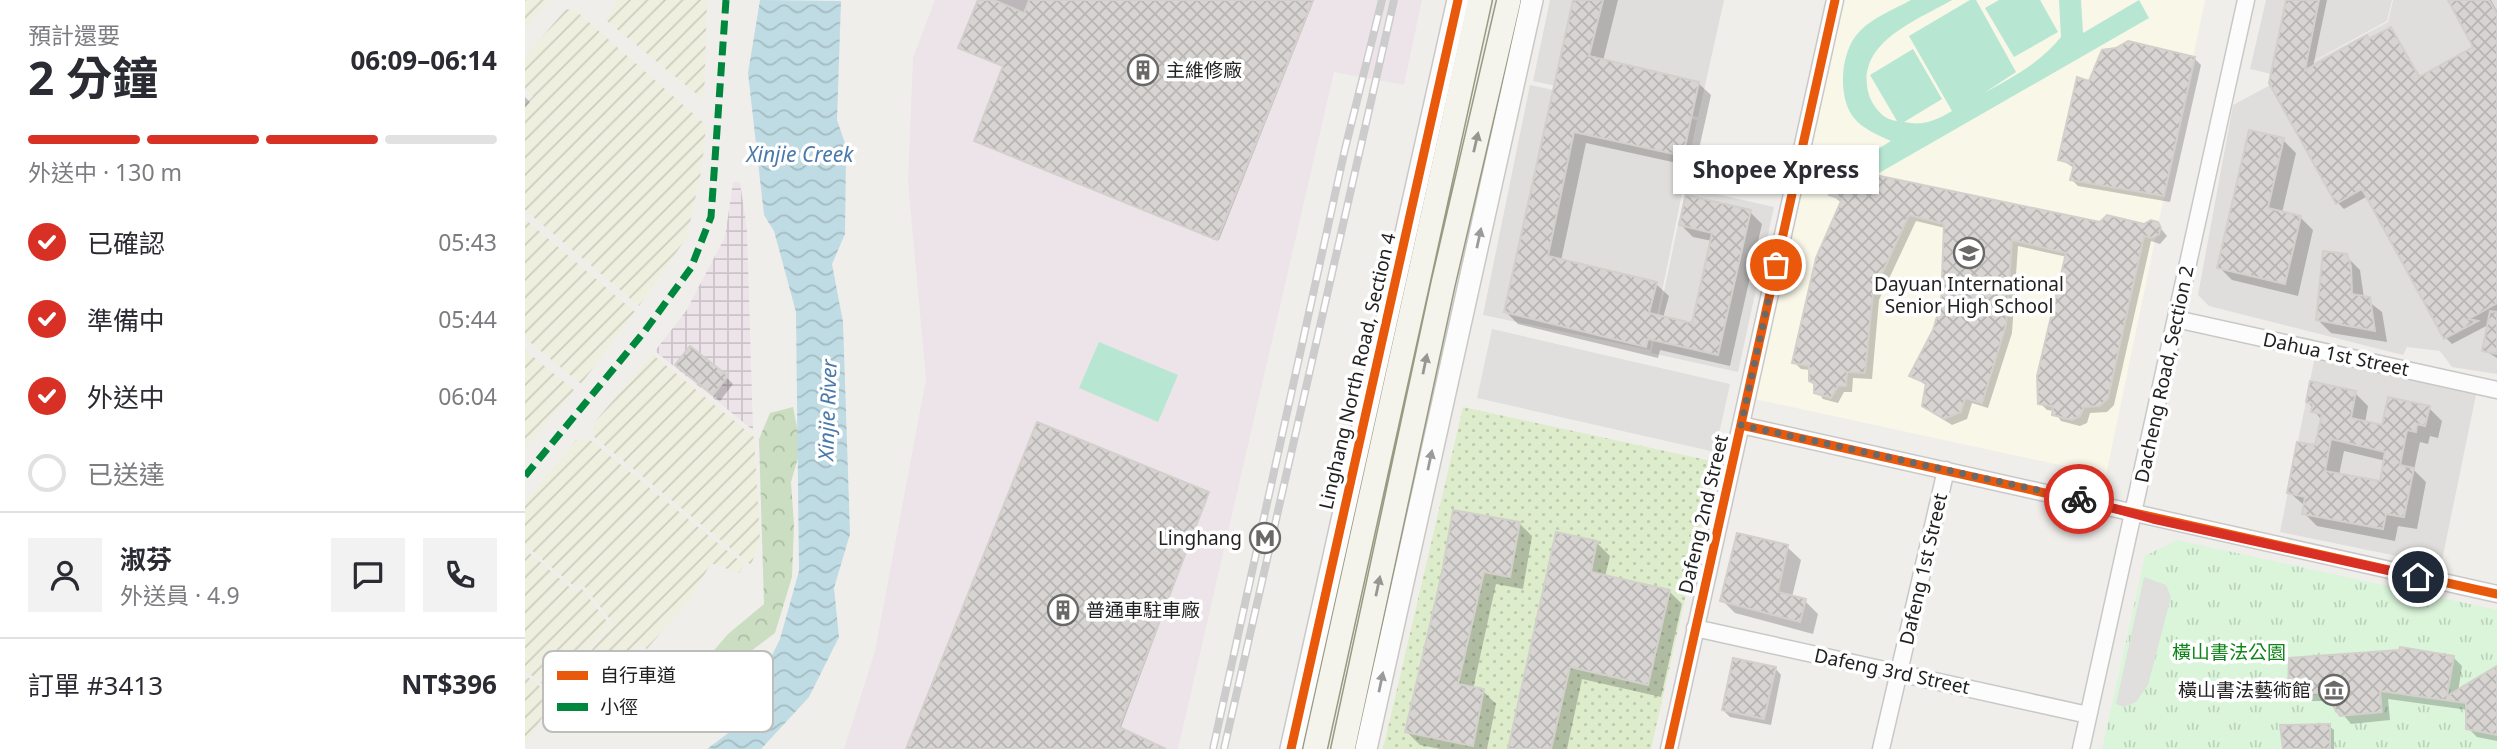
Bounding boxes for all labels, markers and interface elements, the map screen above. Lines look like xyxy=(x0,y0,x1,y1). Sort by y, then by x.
text: 預計還要 xyxy=(28,19,120,51)
text: 06:09–06:14 xyxy=(350,42,497,78)
text: 2 分鐘 xyxy=(28,46,158,108)
building icon: 主維修廠 xyxy=(1126,53,1160,87)
place label: 主維修廠 xyxy=(1166,57,1242,83)
one-way arrow xyxy=(1470,131,1481,153)
water label: Xinjie Creek xyxy=(744,140,855,168)
callout: Shopee Xpress xyxy=(1673,146,1879,195)
text: Shopee Xpress xyxy=(1693,153,1859,185)
text: 外送中 · 130 m xyxy=(28,156,182,188)
icon: check xyxy=(28,223,66,261)
text: 已確認 xyxy=(87,225,165,261)
text: 05:43 xyxy=(438,226,497,258)
one-way arrow xyxy=(1474,227,1485,249)
street label: Linghang North Road, Section 4 xyxy=(1312,230,1402,512)
pin xyxy=(1746,235,1806,295)
school or university icon: Dayuan International Senior High School xyxy=(1952,236,1986,270)
icon: bag xyxy=(1757,246,1795,284)
street label: Dacheng Road, Section 2 xyxy=(2128,263,2200,485)
place label: Dayuan International Senior High School xyxy=(1874,271,2064,319)
icon: check xyxy=(28,300,66,338)
text: 準備中 xyxy=(87,302,165,338)
text: 05:44 xyxy=(438,303,497,335)
street label: Dahua 1st Street xyxy=(2261,326,2411,382)
one-way arrow xyxy=(1420,353,1431,375)
water label: Xinjie River xyxy=(811,357,843,463)
icon: check xyxy=(28,377,66,415)
text: 外送中 xyxy=(87,379,165,415)
text: 06:04 xyxy=(438,380,497,412)
street label: Dafeng 2nd Street xyxy=(1672,432,1734,596)
one-way arrow xyxy=(1425,449,1436,471)
text: 已送達 xyxy=(87,456,165,492)
courier xyxy=(2044,464,2114,534)
icon: bike xyxy=(2060,480,2098,518)
street label: Dafeng 1st Street xyxy=(1893,490,1953,647)
metro station icon: Linghang xyxy=(1248,521,1282,555)
place label: Linghang xyxy=(1158,525,1242,551)
button: person xyxy=(28,538,102,612)
button: chat xyxy=(331,538,405,612)
button: phone xyxy=(423,538,497,612)
text: 淑芬 xyxy=(120,541,172,577)
pin xyxy=(2388,547,2448,607)
icon: home xyxy=(2399,558,2437,596)
one-way arrow xyxy=(1372,575,1383,597)
text: 外送員 · 4.9 xyxy=(120,579,240,611)
building icon: 普通車駐車廠 xyxy=(1046,593,1080,627)
place label: 普通車駐車廠 xyxy=(1086,597,1200,623)
park label: 橫山書法公園 xyxy=(2172,639,2286,665)
street label: Dafeng 3rd Street xyxy=(1812,642,1972,700)
legend xyxy=(543,651,773,732)
text: 自行車道 xyxy=(600,662,676,688)
text: NT$396 xyxy=(401,666,497,702)
text: 訂單 #3413 xyxy=(28,667,163,703)
one-way arrow xyxy=(1375,671,1386,693)
museum icon: 橫山書法藝術館 xyxy=(2317,673,2351,707)
place label: 橫山書法藝術館 xyxy=(2178,677,2311,703)
text: 小徑 xyxy=(600,694,638,720)

